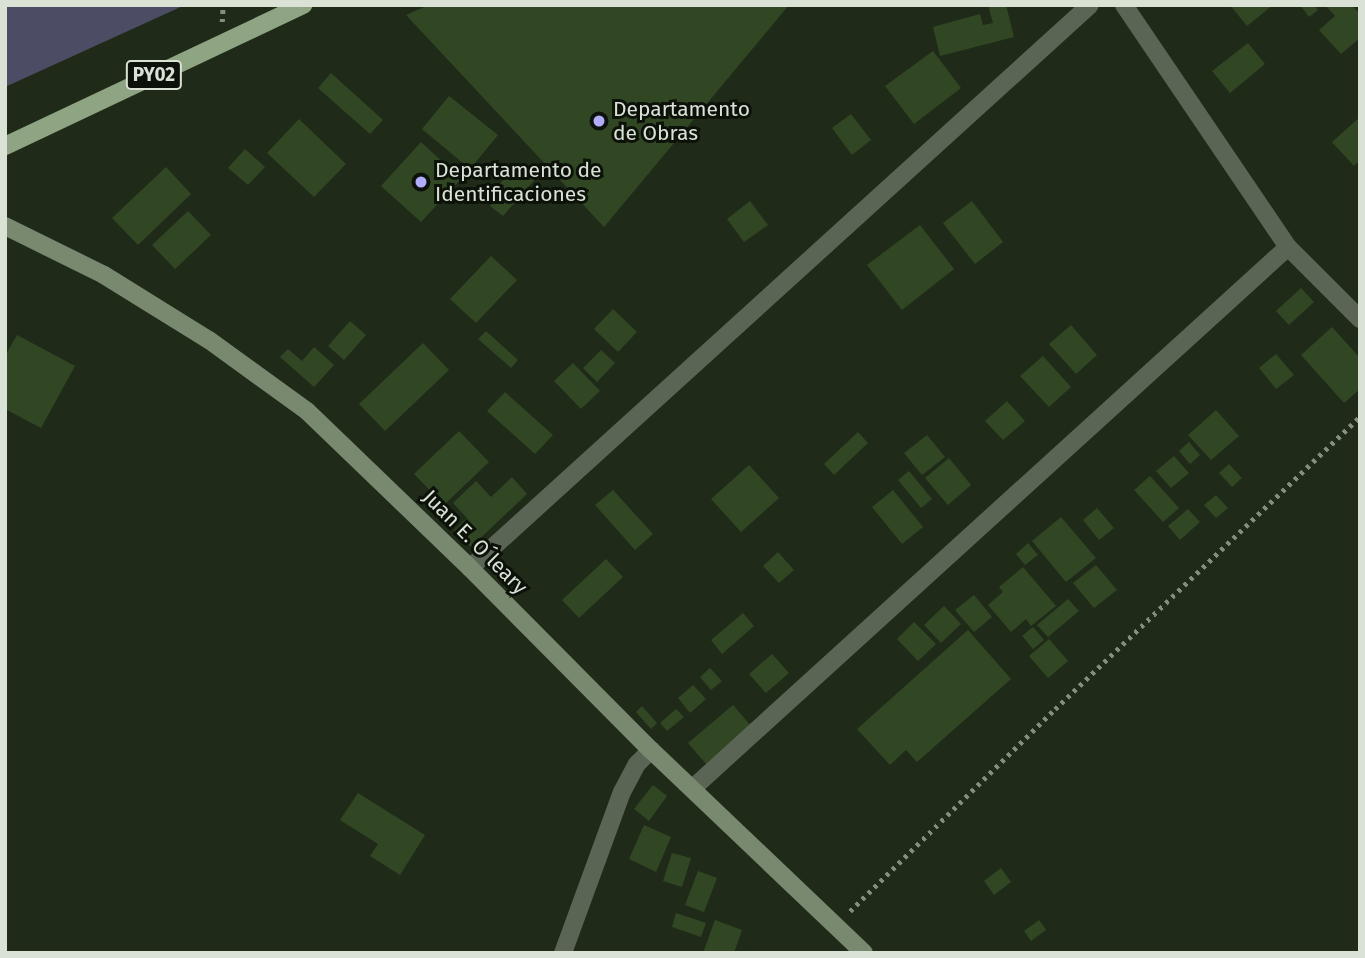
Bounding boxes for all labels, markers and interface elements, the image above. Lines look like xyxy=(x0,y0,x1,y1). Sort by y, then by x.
road number: PY02 xyxy=(124,60,184,90)
place label: Departamento de Obras xyxy=(613,96,750,146)
marker: Departamento de Obras xyxy=(591,113,607,129)
place label: Departamento de Identificaciones xyxy=(435,157,601,207)
marker: Departamento de Identificaciones xyxy=(413,174,429,190)
street label: Juan E. O´leary xyxy=(417,484,533,600)

